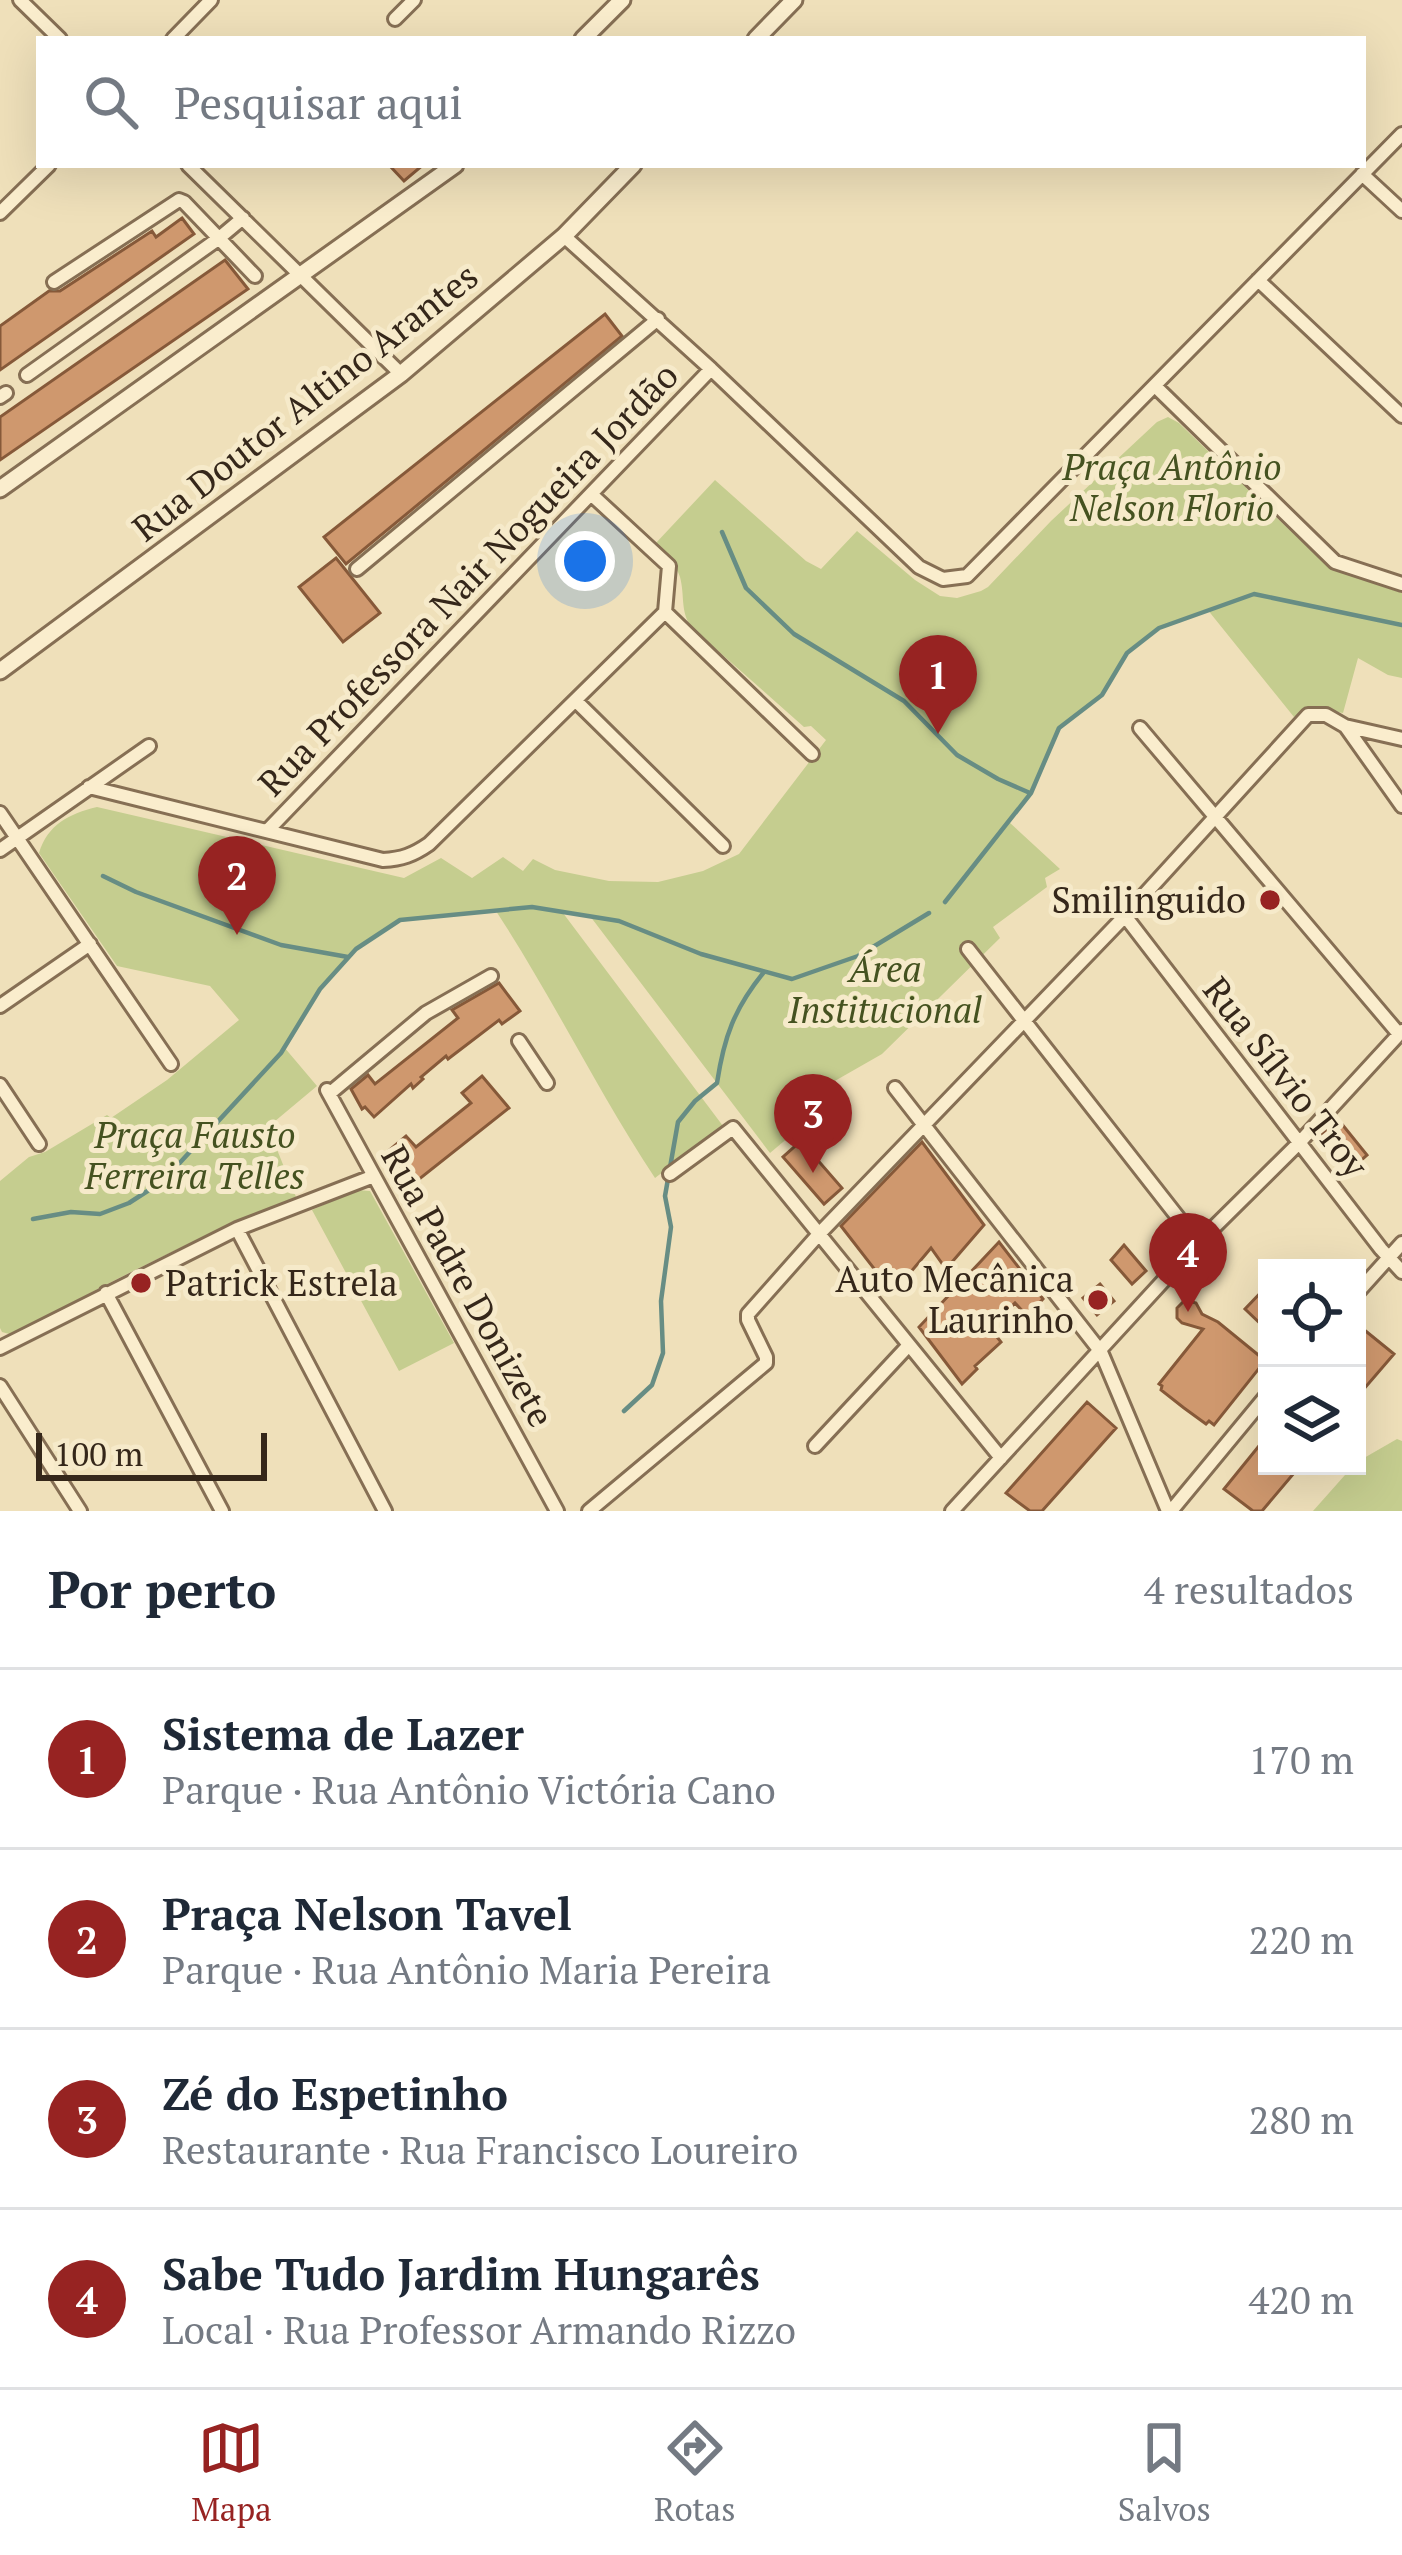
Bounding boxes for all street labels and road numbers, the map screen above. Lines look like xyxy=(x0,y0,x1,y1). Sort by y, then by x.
street label: Rua Doutor Altino Arantes xyxy=(122,252,487,551)
street label: Rua Professora Nair Nogueira Jordão xyxy=(248,352,688,805)
street label: Rua Sílvio Troy xyxy=(1193,967,1380,1187)
street label: Rua Padre Donizete xyxy=(371,1137,565,1435)

